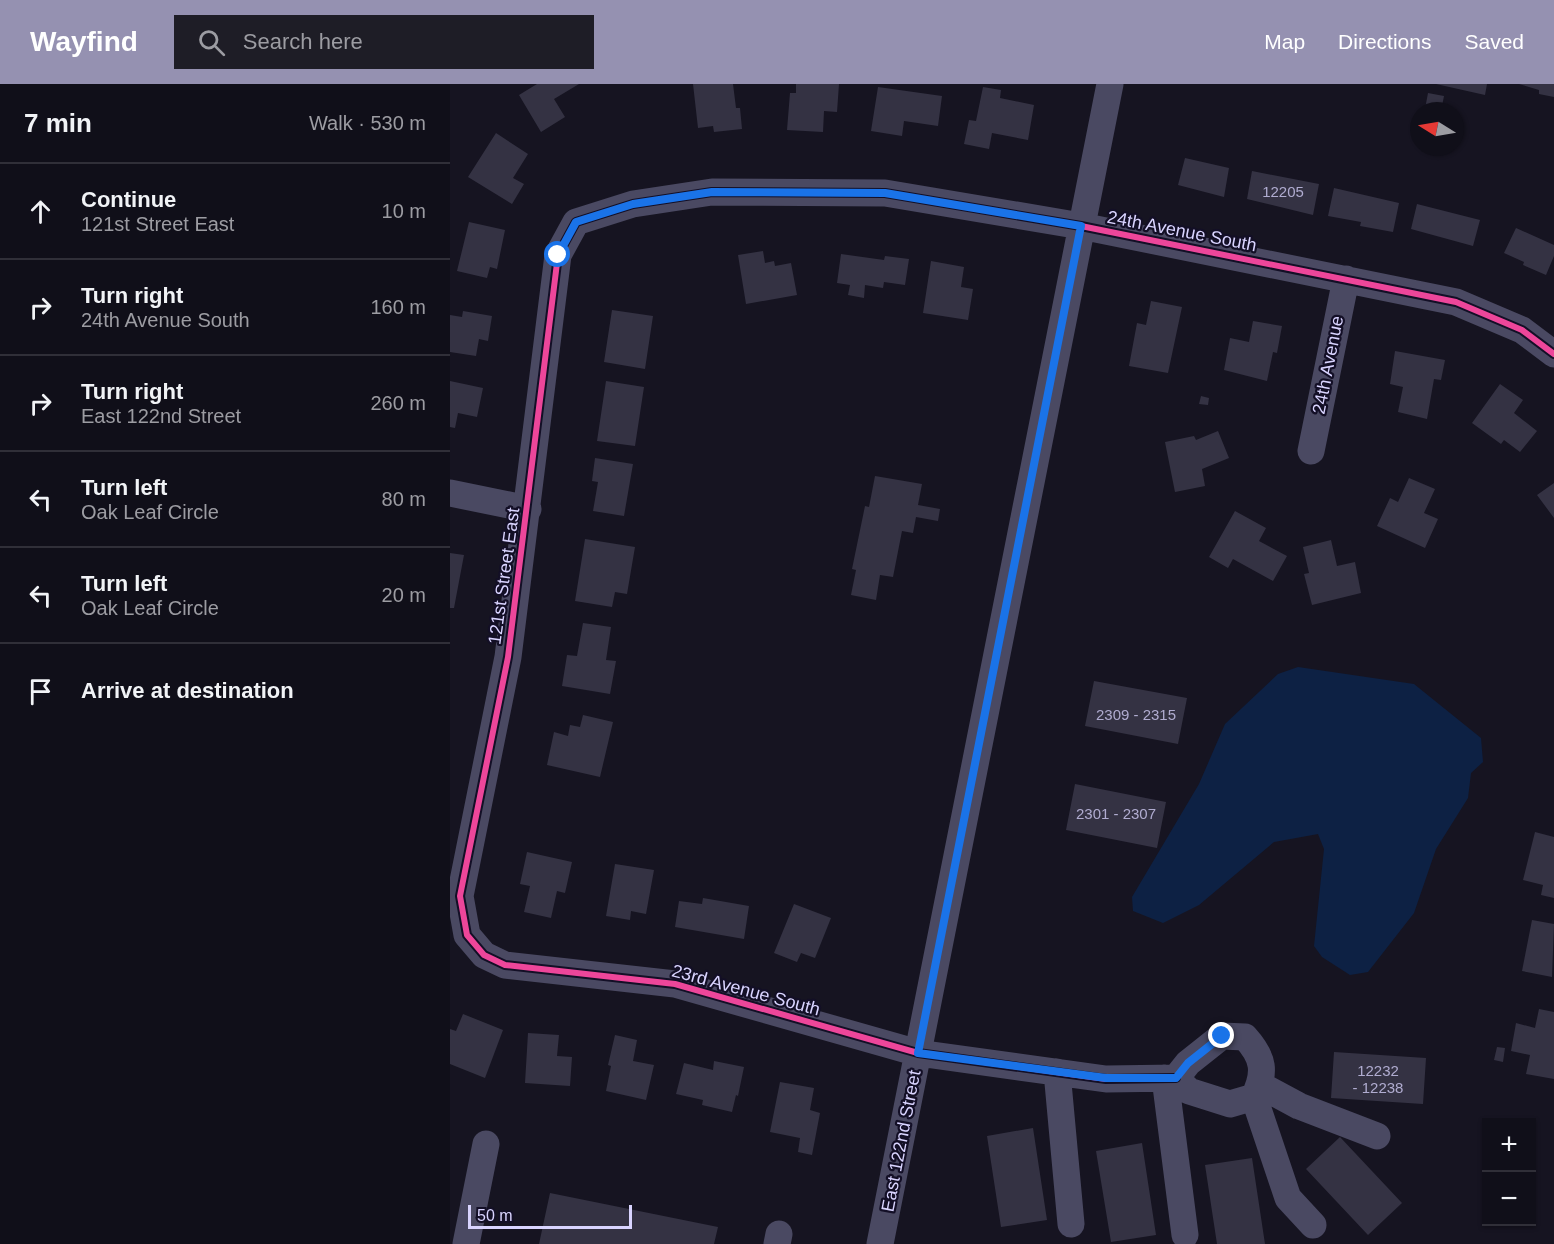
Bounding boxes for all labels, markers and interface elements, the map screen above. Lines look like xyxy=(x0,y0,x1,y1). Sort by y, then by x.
search box xyxy=(174,15,594,69)
text: Wayfind xyxy=(30,26,138,57)
icon: search xyxy=(195,26,228,59)
text: Search here xyxy=(243,29,363,54)
text: Map xyxy=(1264,30,1305,53)
text: Directions xyxy=(1338,30,1431,53)
text: Saved xyxy=(1464,30,1524,53)
north arrow xyxy=(1410,102,1464,156)
text: 7 min xyxy=(24,108,92,138)
text: Walk · 530 m xyxy=(309,112,426,134)
house number: 12205 xyxy=(1262,183,1304,200)
text: Continue xyxy=(81,187,176,212)
icon: ahead xyxy=(24,195,57,228)
text: 10 m xyxy=(382,200,426,222)
street label: 24th Avenue South xyxy=(1106,207,1258,255)
text: 121st Street East xyxy=(81,213,234,235)
route start xyxy=(544,241,570,267)
text: Turn right xyxy=(81,283,183,308)
icon: right xyxy=(24,291,57,324)
text: 160 m xyxy=(370,296,426,318)
text: 24th Avenue South xyxy=(81,309,250,331)
street label: 24th Avenue xyxy=(1309,314,1347,416)
text: Turn right xyxy=(81,379,183,404)
icon: right xyxy=(24,387,57,420)
text: 260 m xyxy=(370,392,426,414)
text: East 122nd Street xyxy=(81,405,241,427)
text: Turn left xyxy=(81,475,167,500)
icon: left xyxy=(24,483,57,516)
text: 80 m xyxy=(382,488,426,510)
text: Oak Leaf Circle xyxy=(81,501,219,523)
street label: 121st Street East xyxy=(484,506,524,646)
text: Turn left xyxy=(81,571,167,596)
icon: left xyxy=(24,579,57,612)
text: 20 m xyxy=(382,584,426,606)
text: Oak Leaf Circle xyxy=(81,597,219,619)
icon: arrive xyxy=(24,675,57,708)
text: Arrive at destination xyxy=(81,678,294,703)
house number: 2309 - 2315 xyxy=(1096,706,1176,723)
house number: 2301 - 2307 xyxy=(1076,805,1156,822)
street label: 23rd Avenue South xyxy=(670,961,822,1019)
route end xyxy=(1208,1022,1234,1048)
house number: 12232 - 12238 xyxy=(1353,1062,1403,1096)
street label: East 122nd Street xyxy=(877,1068,925,1214)
map controls xyxy=(1482,1118,1536,1226)
button: + xyxy=(1482,1118,1536,1172)
button: − xyxy=(1482,1172,1536,1226)
scale bar xyxy=(468,1202,632,1230)
text: 50 m xyxy=(477,1207,513,1224)

